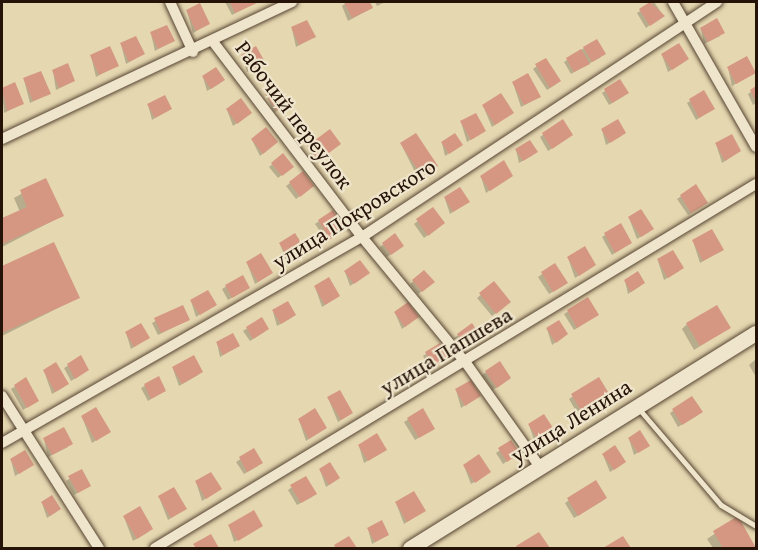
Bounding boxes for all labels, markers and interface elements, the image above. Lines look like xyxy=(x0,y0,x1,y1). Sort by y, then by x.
street label: Рабочий переулок xyxy=(230,36,358,194)
street label: улица Покровского xyxy=(267,153,441,275)
street label: улица Папшева xyxy=(375,301,517,401)
street label: улица Ленина xyxy=(506,373,636,469)

